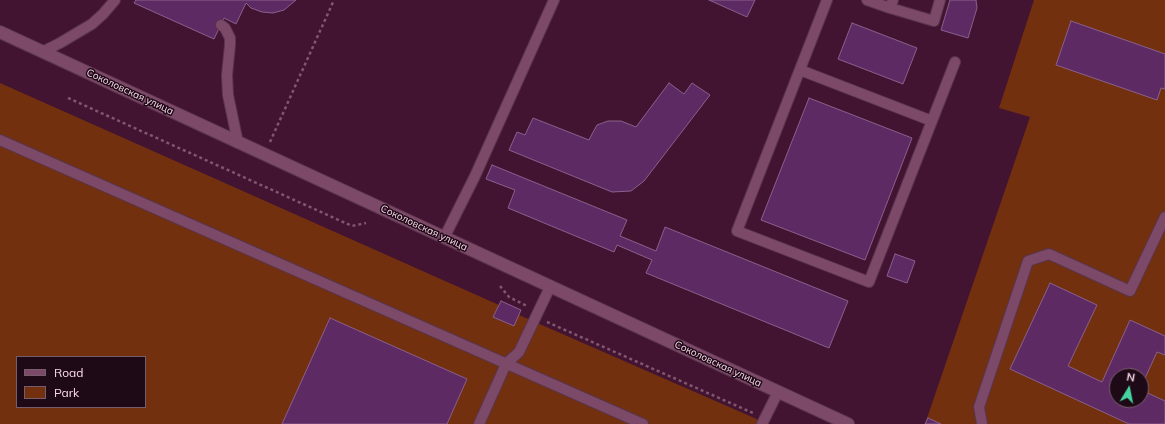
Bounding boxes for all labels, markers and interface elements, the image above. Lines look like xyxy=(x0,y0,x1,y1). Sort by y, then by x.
street label: Соколовская улица xyxy=(85,67,175,117)
street label: Соколовская улица xyxy=(379,203,469,253)
street label: Соколовская улица xyxy=(673,339,763,389)
legend xyxy=(16,356,146,408)
text: Road xyxy=(54,365,83,380)
north arrow xyxy=(1109,368,1149,408)
text: N xyxy=(1126,370,1136,385)
text: Park xyxy=(54,385,79,400)

